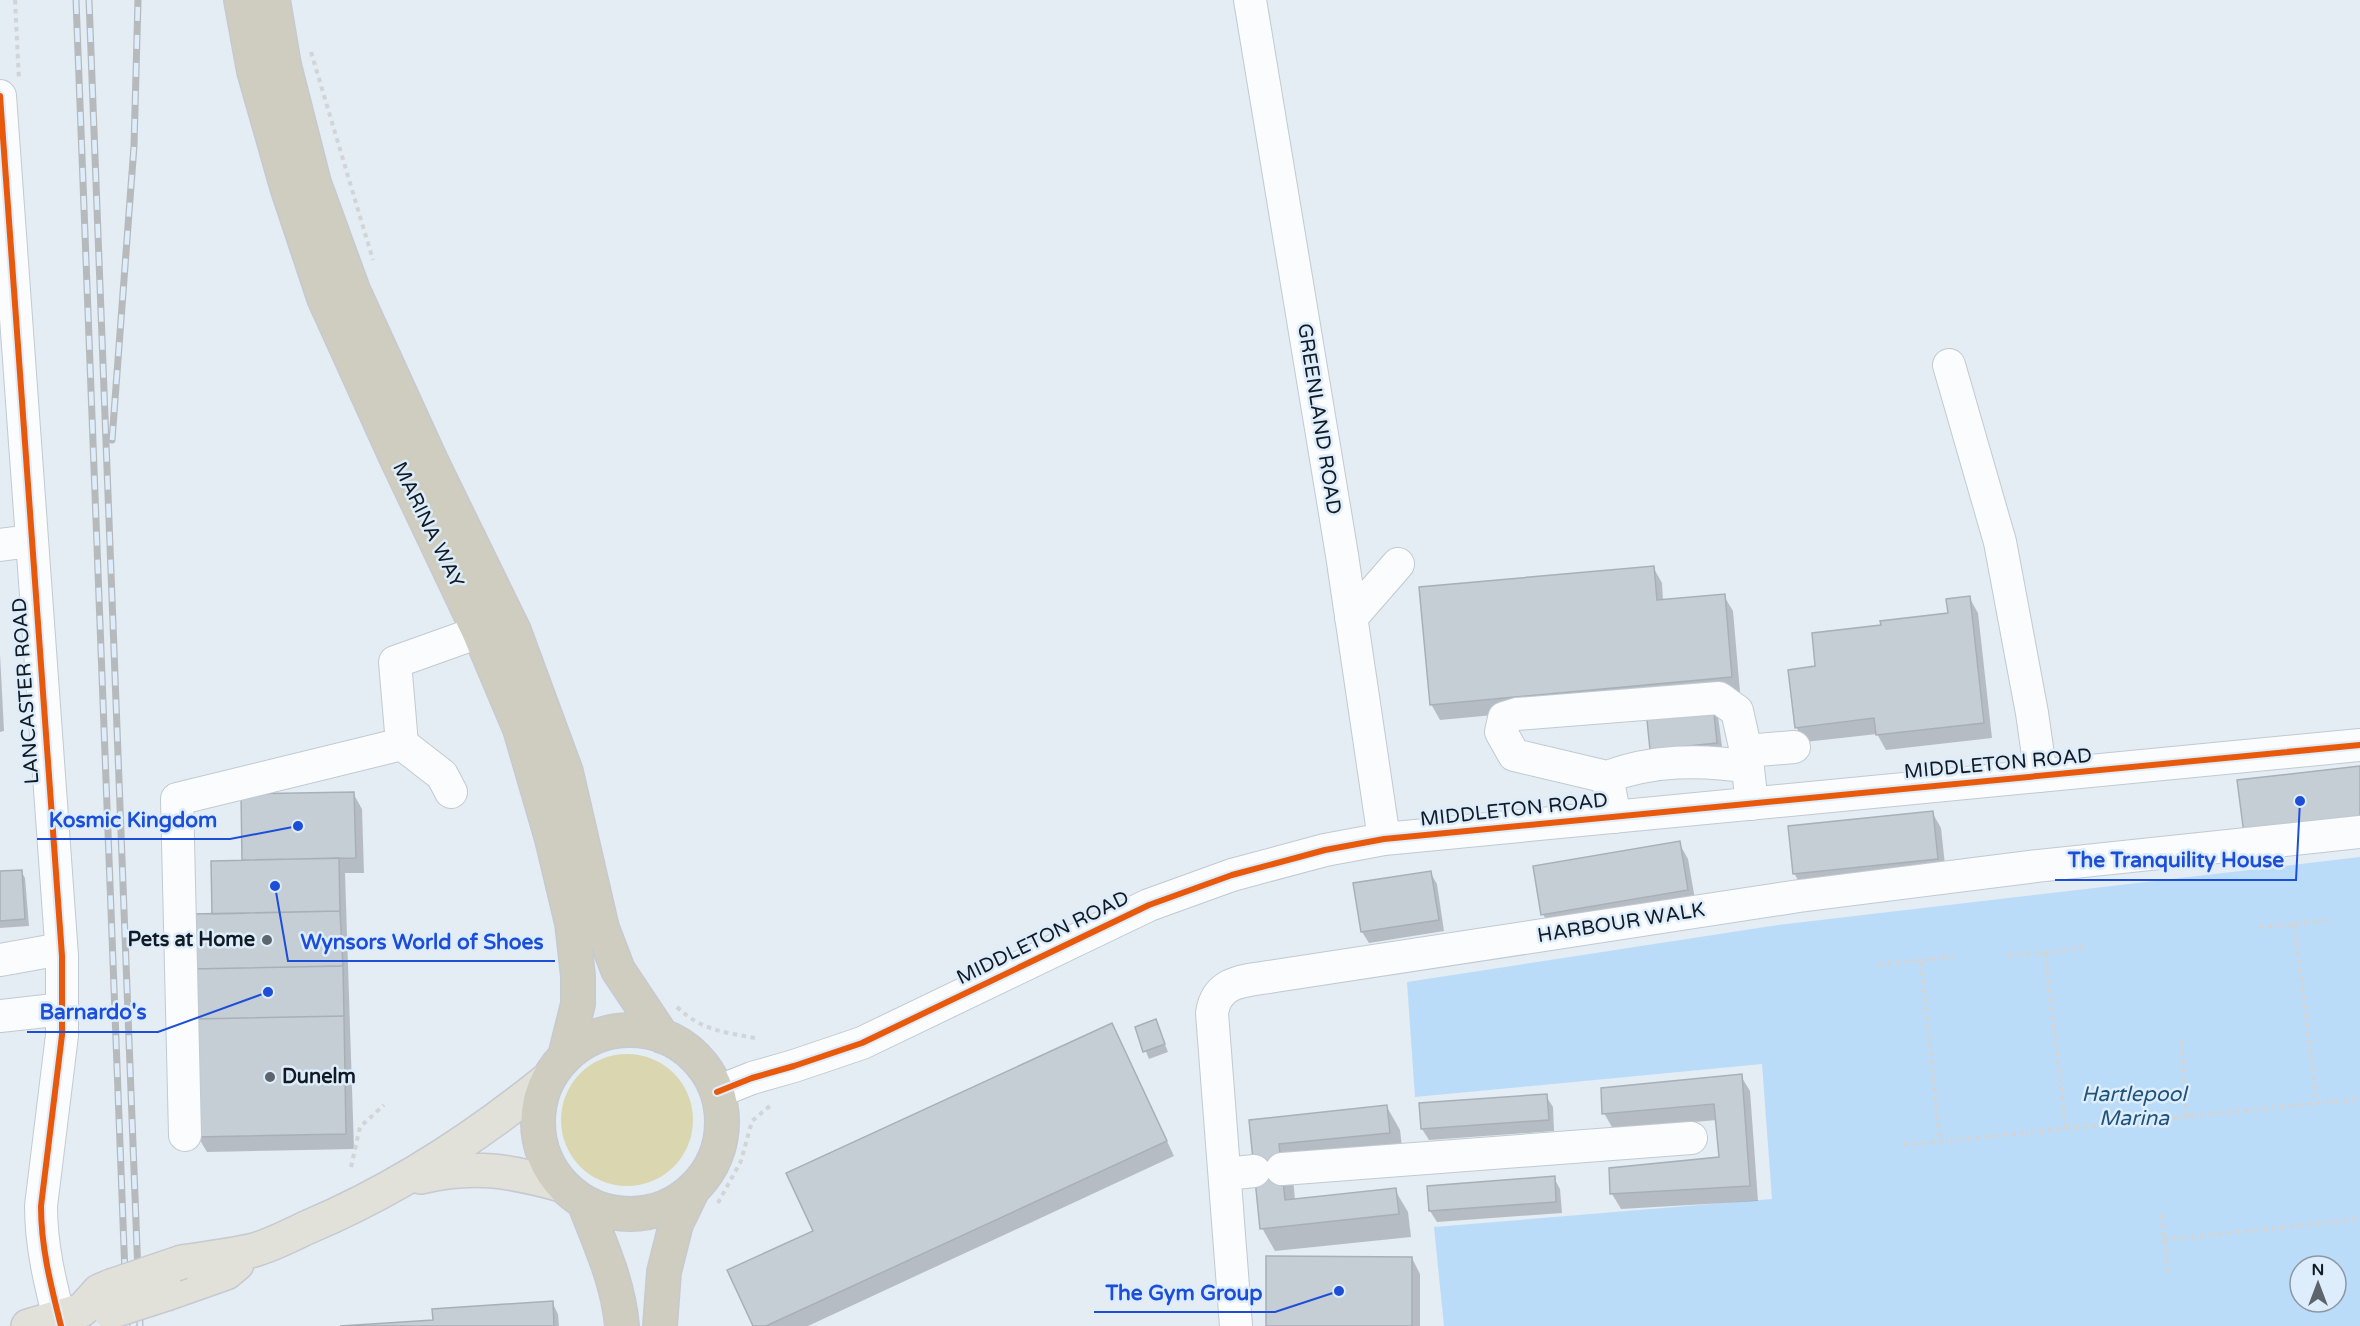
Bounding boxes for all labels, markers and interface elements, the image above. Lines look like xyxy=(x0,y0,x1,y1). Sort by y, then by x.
street label: GREENLAND ROAD xyxy=(1292,322,1346,516)
street label: MARINA WAY xyxy=(387,458,469,592)
street label: LANCASTER ROAD xyxy=(8,597,44,785)
street label: MIDDLETON ROAD xyxy=(1903,744,2093,784)
street label: MIDDLETON ROAD xyxy=(1419,788,1609,832)
callout: Kosmic Kingdom xyxy=(37,800,230,839)
text: Kosmic Kingdom xyxy=(49,808,217,833)
callout: The Tranquility House xyxy=(2055,841,2296,880)
text: The Tranquility House xyxy=(2067,848,2284,873)
street label: MIDDLETON ROAD xyxy=(953,886,1133,990)
street label: HARBOUR WALK xyxy=(1536,898,1706,948)
callout: Wynsors World of Shoes xyxy=(288,922,555,961)
place label: Pets at Home xyxy=(128,928,255,952)
text: Wynsors World of Shoes xyxy=(301,930,544,955)
marker: Pets at Home xyxy=(260,933,274,947)
callout: Barnardo's xyxy=(27,993,158,1032)
text: Barnardo's xyxy=(39,1000,147,1025)
place label: Dunelm xyxy=(282,1065,356,1089)
marker: Dunelm xyxy=(263,1070,277,1084)
water label: Hartlepool Marina xyxy=(2082,1082,2189,1131)
north arrow xyxy=(2288,1254,2348,1314)
text: N xyxy=(2312,1260,2324,1280)
callout: The Gym Group xyxy=(1094,1273,1275,1312)
text: The Gym Group xyxy=(1104,1281,1263,1306)

